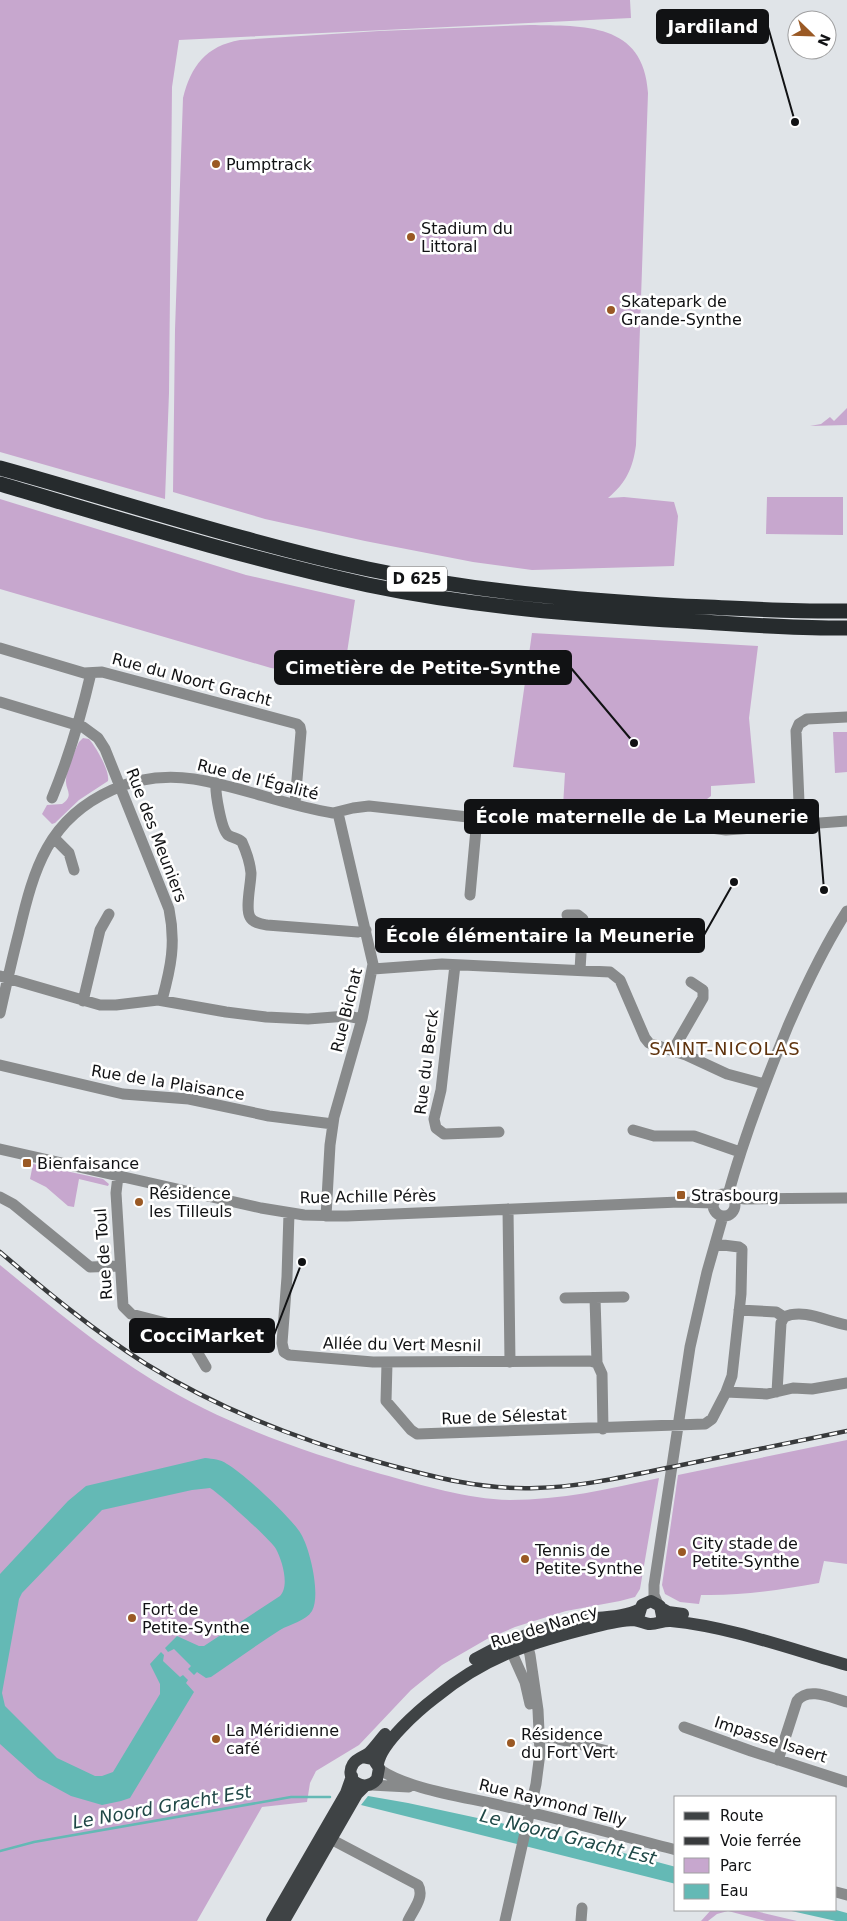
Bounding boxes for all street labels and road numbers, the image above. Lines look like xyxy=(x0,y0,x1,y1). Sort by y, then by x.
road number: D 625 xyxy=(387,566,447,592)
street label: Rue du Noort Gracht xyxy=(110,649,274,710)
street label: Rue de l'Égalité xyxy=(195,755,321,804)
street label: Rue des Meuniers xyxy=(122,765,191,905)
street label: Rue Bichat xyxy=(327,966,366,1054)
street label: Rue du Berck xyxy=(411,1008,442,1116)
street label: Rue de la Plaisance xyxy=(90,1061,246,1104)
street label: Rue Achille Pérès xyxy=(300,1186,437,1207)
street label: Rue de Toul xyxy=(91,1207,116,1301)
street label: Allée du Vert Mesnil xyxy=(323,1334,481,1355)
street label: Rue de Sélestat xyxy=(441,1405,567,1428)
street label: Rue de Nancy xyxy=(488,1601,600,1652)
street label: Impasse Isaert xyxy=(712,1712,830,1767)
street label: Rue Raymond Telly xyxy=(477,1775,629,1830)

